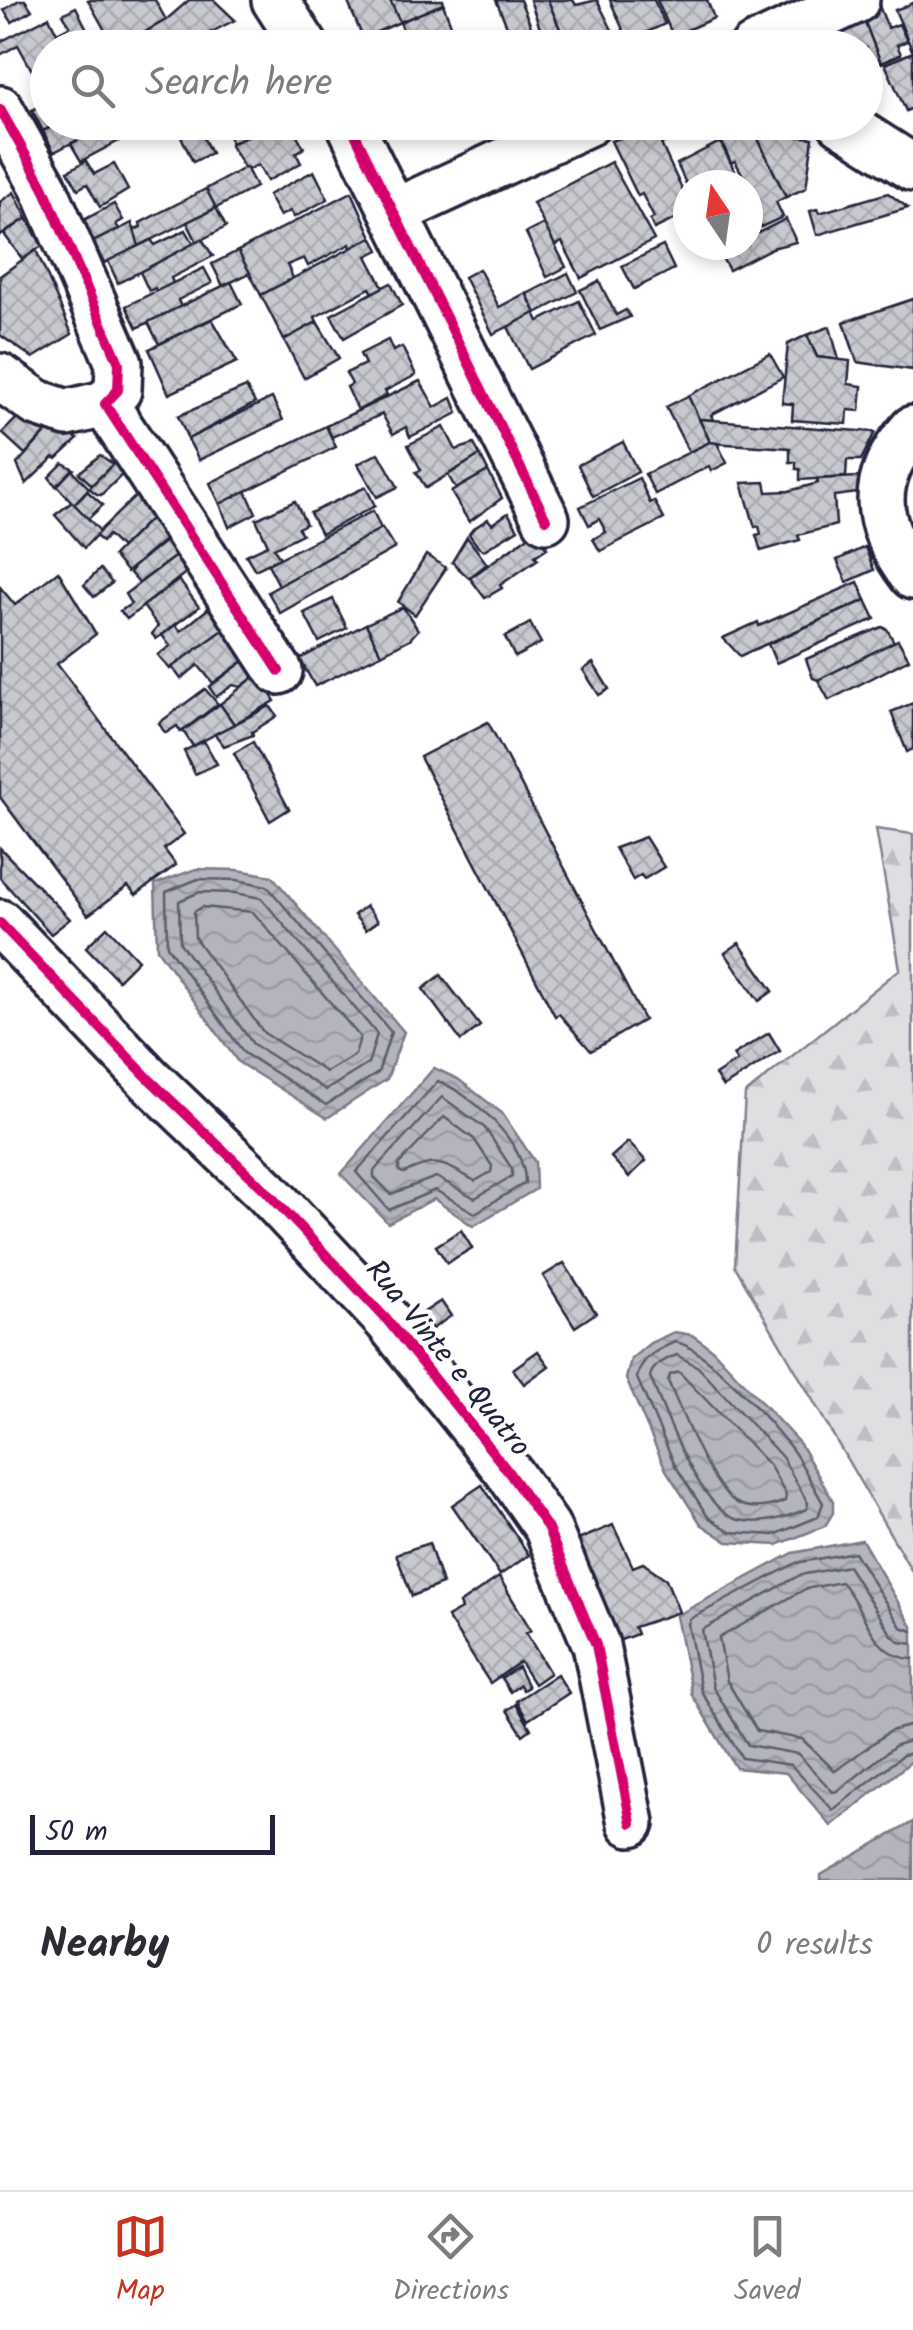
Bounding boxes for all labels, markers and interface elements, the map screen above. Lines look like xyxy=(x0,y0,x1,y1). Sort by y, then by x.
search box xyxy=(30,30,883,140)
text: Search here xyxy=(145,55,332,115)
icon: search xyxy=(65,58,120,113)
north arrow xyxy=(673,170,763,260)
street label: Rua Vinte e Quatro xyxy=(352,1250,542,1468)
scale bar xyxy=(30,1810,275,1854)
text: 50 m xyxy=(45,1810,108,1855)
text: Nearby xyxy=(40,1912,169,1979)
text: 0 results xyxy=(756,1920,873,1971)
tab: Map xyxy=(113,2209,168,2314)
tab: Directions xyxy=(393,2209,509,2314)
tab: Saved xyxy=(734,2209,800,2314)

